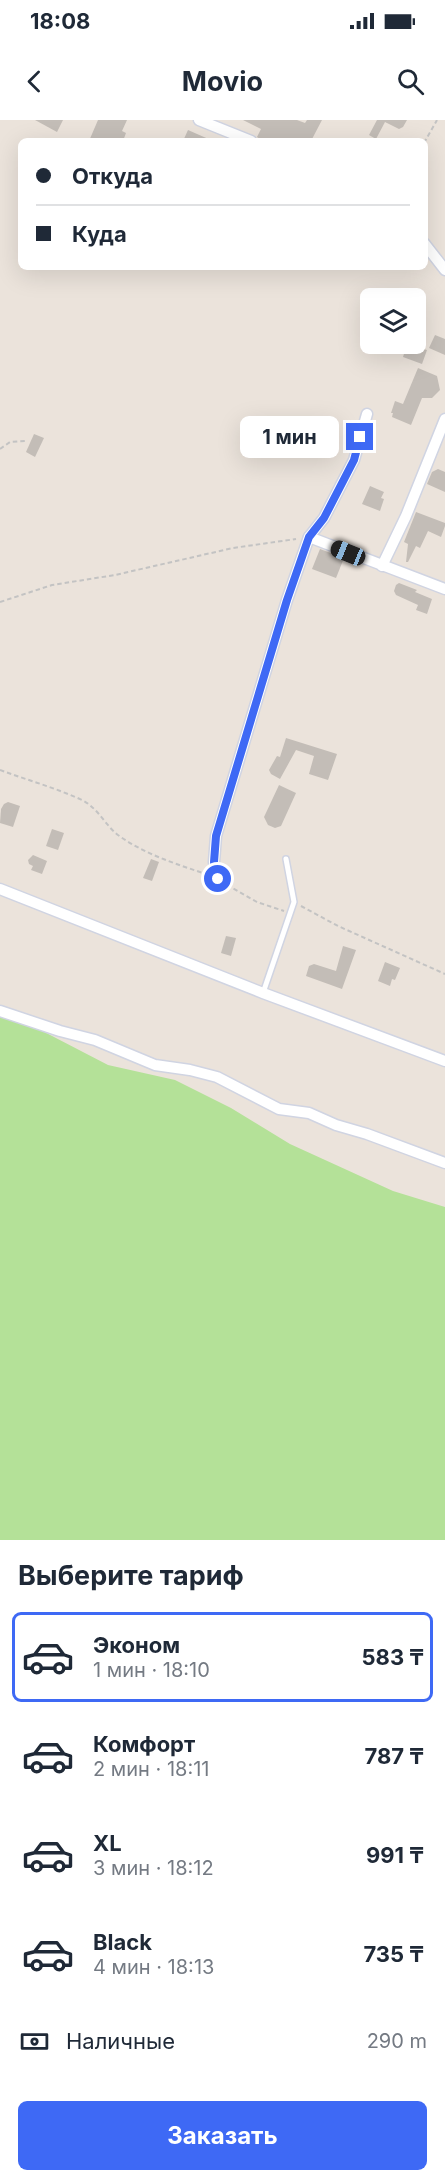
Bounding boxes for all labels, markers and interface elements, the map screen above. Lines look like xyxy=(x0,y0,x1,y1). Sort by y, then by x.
text: 18:08 xyxy=(30,8,90,34)
icon: back xyxy=(18,65,51,98)
text: Movio xyxy=(182,65,263,98)
icon: search xyxy=(394,65,427,98)
text: Откуда xyxy=(72,163,153,189)
text: Куда xyxy=(72,221,127,247)
map controls xyxy=(360,288,426,354)
button: layers xyxy=(360,288,426,354)
callout: 1 мин xyxy=(240,416,339,458)
route end xyxy=(346,423,373,450)
text: 1 мин xyxy=(262,425,317,449)
car xyxy=(328,538,368,568)
route start xyxy=(204,865,231,892)
text: Выберите тариф xyxy=(18,1559,244,1592)
icon: car xyxy=(21,1630,75,1684)
text: Эконом xyxy=(93,1632,180,1658)
text: 583 ₸ xyxy=(362,1644,424,1670)
text: 1 мин · 18:10 xyxy=(93,1658,210,1682)
icon: car xyxy=(21,1729,75,1783)
text: Комфорт xyxy=(93,1731,195,1757)
text: 787 ₸ xyxy=(364,1743,424,1769)
text: 2 мин · 18:11 xyxy=(93,1757,209,1781)
icon: car xyxy=(21,1828,75,1882)
text: XL xyxy=(93,1830,122,1856)
text: 991 ₸ xyxy=(366,1842,424,1868)
text: 3 мин · 18:12 xyxy=(93,1856,214,1880)
icon: car xyxy=(21,1927,75,1981)
text: Black xyxy=(93,1929,152,1955)
text: 735 ₸ xyxy=(363,1941,424,1967)
text: 4 мин · 18:13 xyxy=(93,1955,214,1979)
icon: cash xyxy=(18,2025,51,2058)
text: Наличные xyxy=(66,2028,175,2054)
text: 290 m xyxy=(367,2029,427,2053)
button: Заказать xyxy=(18,2101,427,2170)

